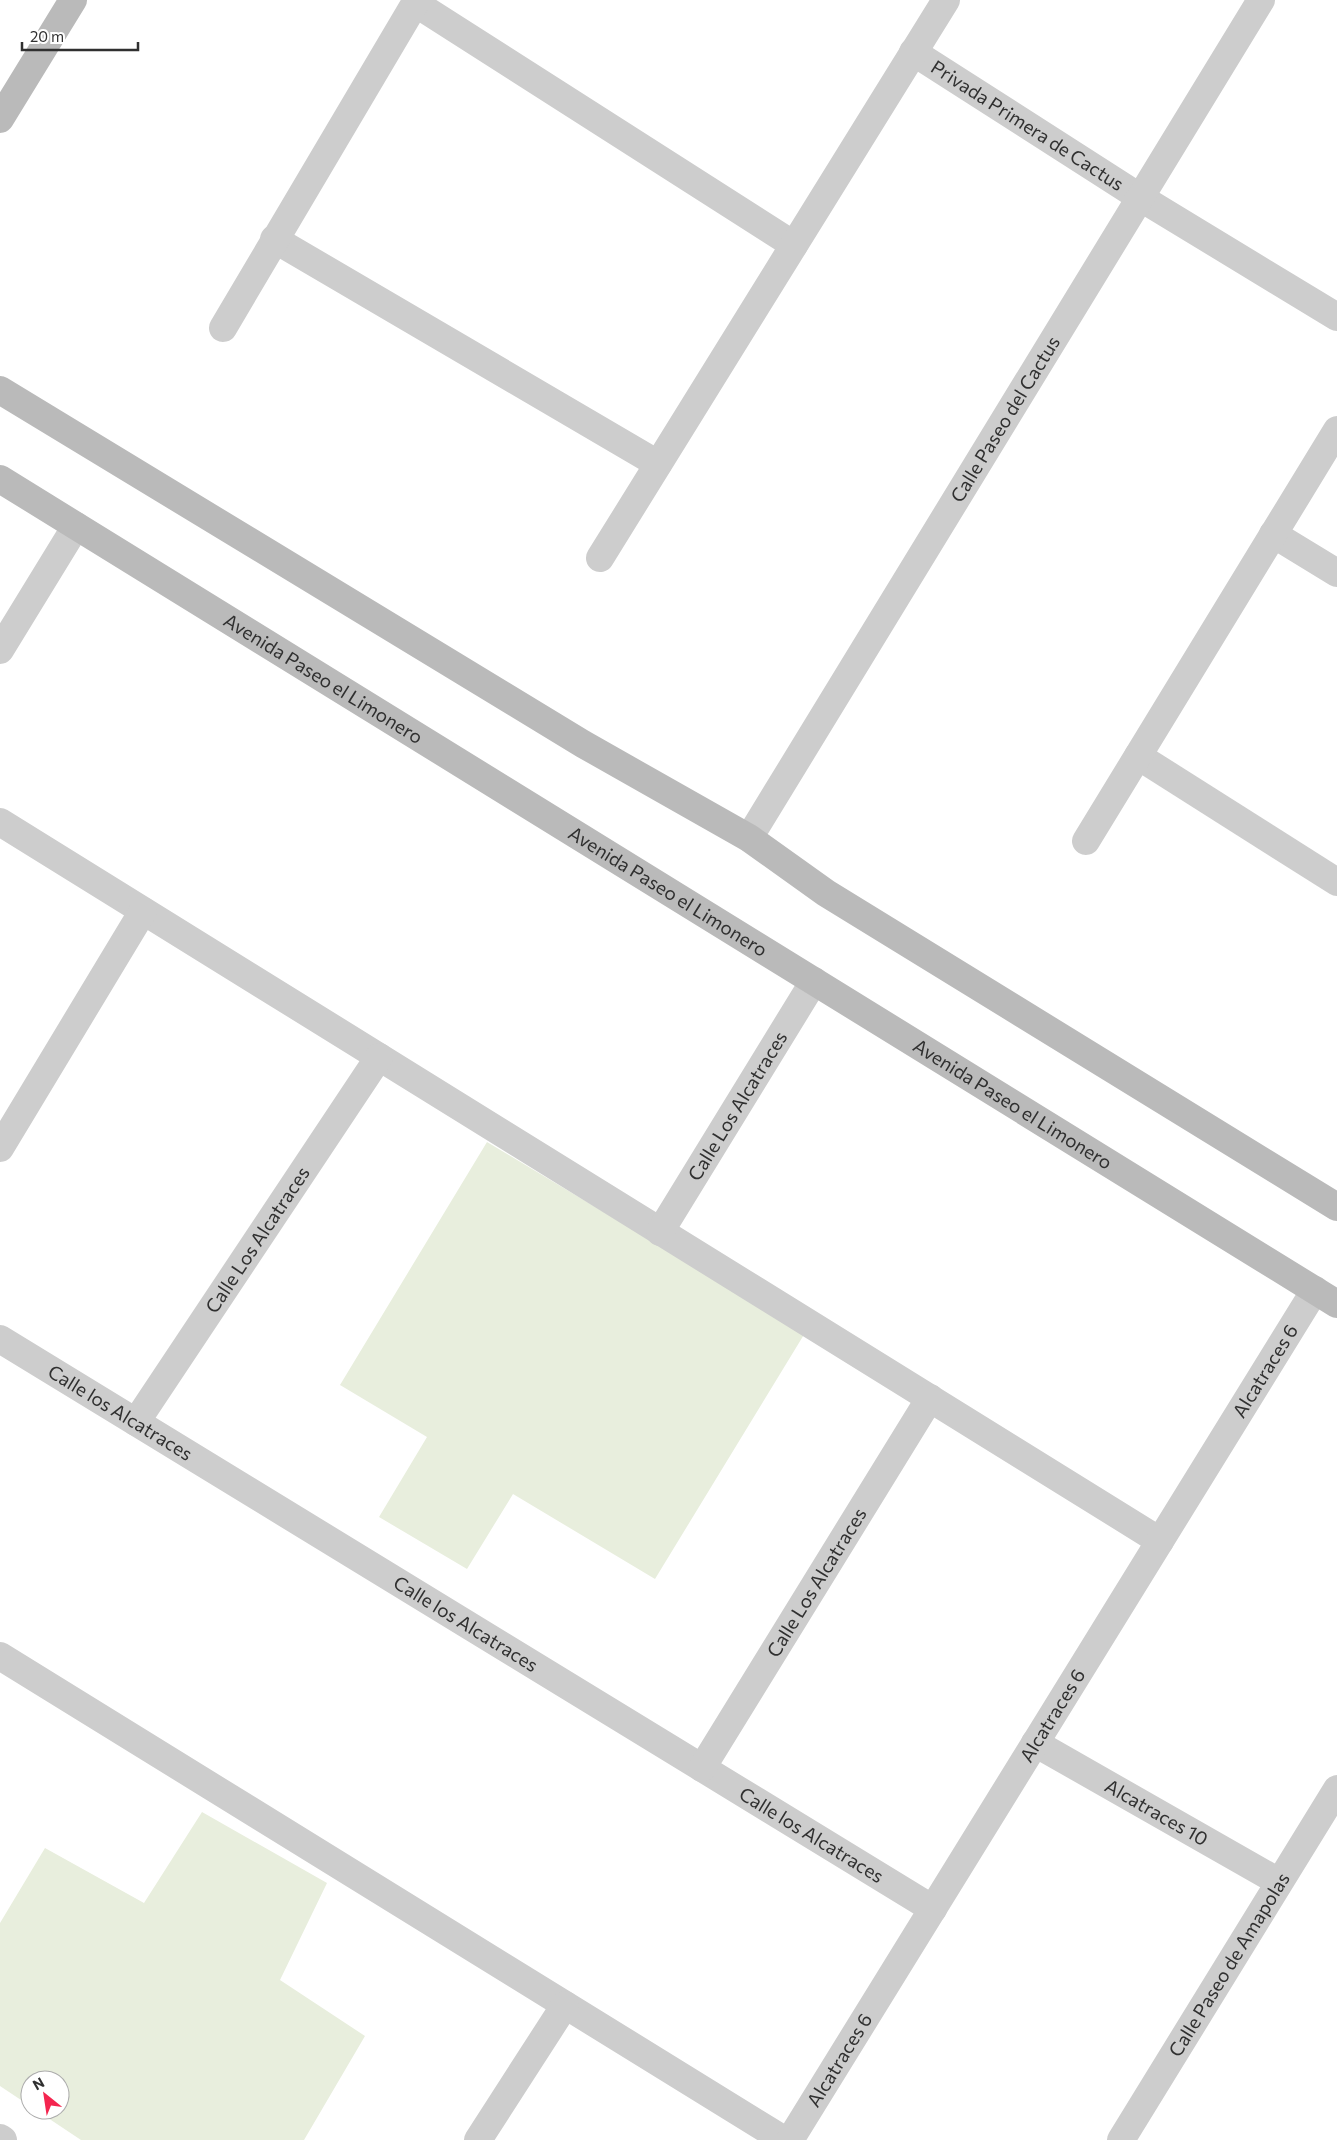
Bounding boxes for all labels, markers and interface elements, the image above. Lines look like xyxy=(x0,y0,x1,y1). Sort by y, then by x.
scale bar xyxy=(22,20,139,52)
text: 20 m xyxy=(30,27,64,45)
street label: Privada Primera de Cactus xyxy=(927,55,1129,195)
street label: Calle Paseo del Cactus xyxy=(945,331,1064,506)
street label: Avenida Paseo el Limonero xyxy=(220,608,427,748)
street label: Avenida Paseo el Limonero xyxy=(565,821,772,961)
street label: Calle Los Alcatraces xyxy=(682,1027,792,1185)
street label: Avenida Paseo el Limonero xyxy=(909,1033,1117,1174)
street label: Calle Los Alcatraces xyxy=(200,1162,314,1317)
street label: Alcatraces 6 xyxy=(1227,1320,1302,1422)
street label: Calle los Alcatraces xyxy=(44,1359,197,1465)
street label: Calle Los Alcatraces xyxy=(761,1503,871,1661)
street label: Calle los Alcatraces xyxy=(390,1570,543,1676)
street label: Alcatraces 6 xyxy=(1014,1664,1089,1766)
street label: Alcatraces 10 xyxy=(1101,1773,1212,1850)
street label: Calle los Alcatraces xyxy=(735,1782,888,1887)
street label: Calle Paseo de Amapolas xyxy=(1163,1868,1294,2061)
street label: Alcatraces 6 xyxy=(801,2009,877,2111)
north arrow xyxy=(20,2070,70,2120)
text: N xyxy=(29,2073,47,2093)

